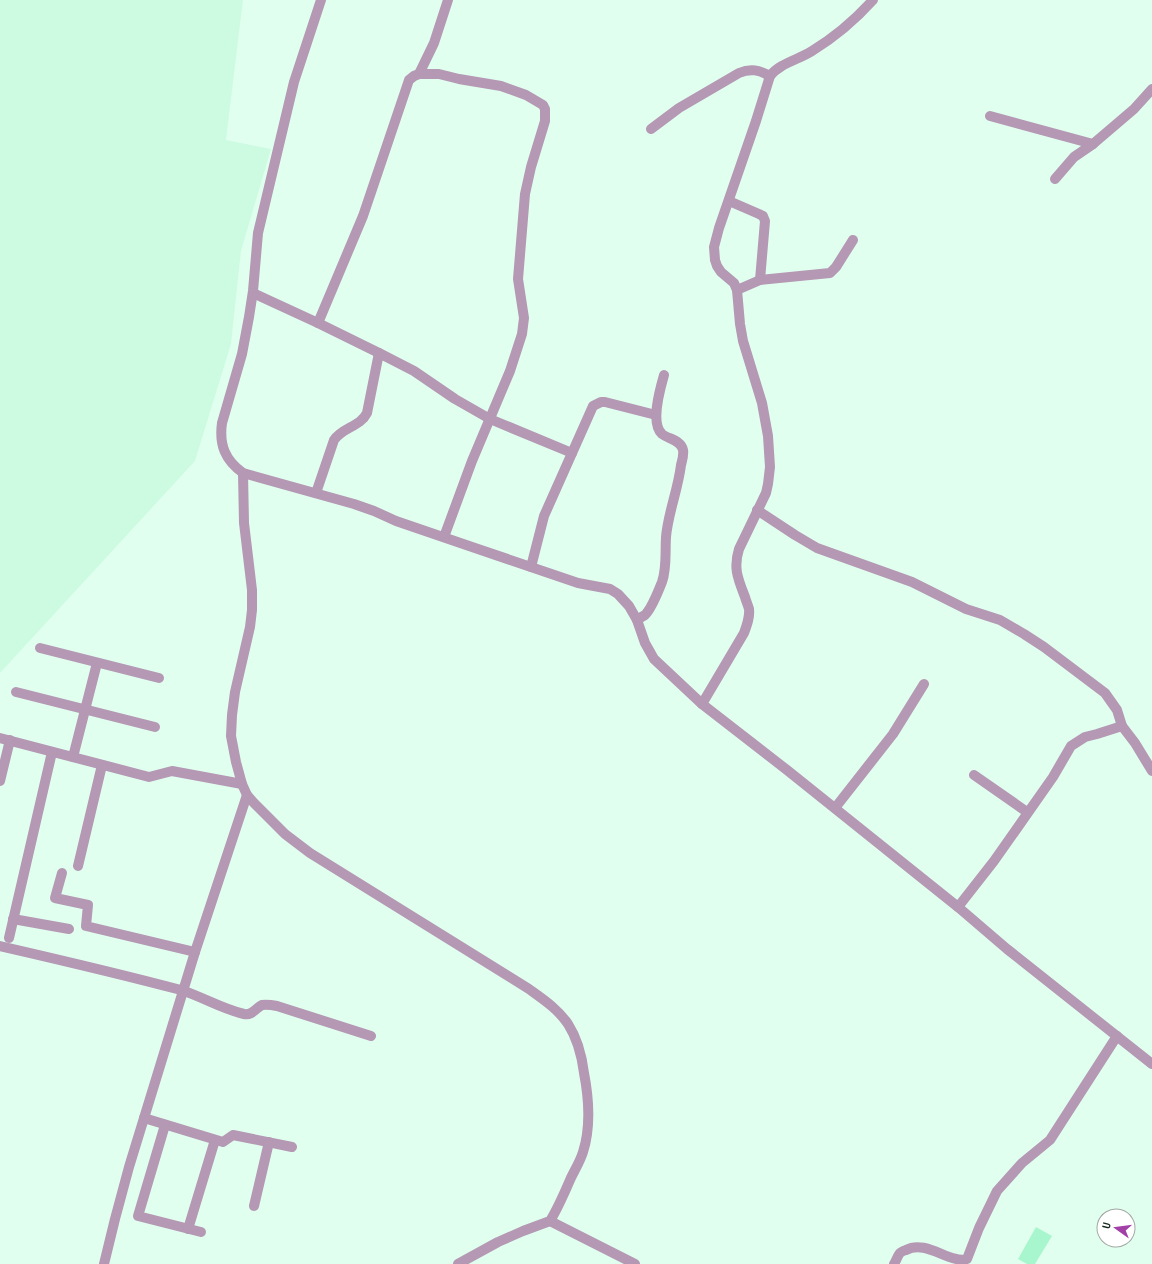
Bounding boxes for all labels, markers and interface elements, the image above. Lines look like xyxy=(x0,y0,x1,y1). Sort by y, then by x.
north arrow xyxy=(1096,1208,1136,1248)
text: U xyxy=(1099,1221,1114,1230)

